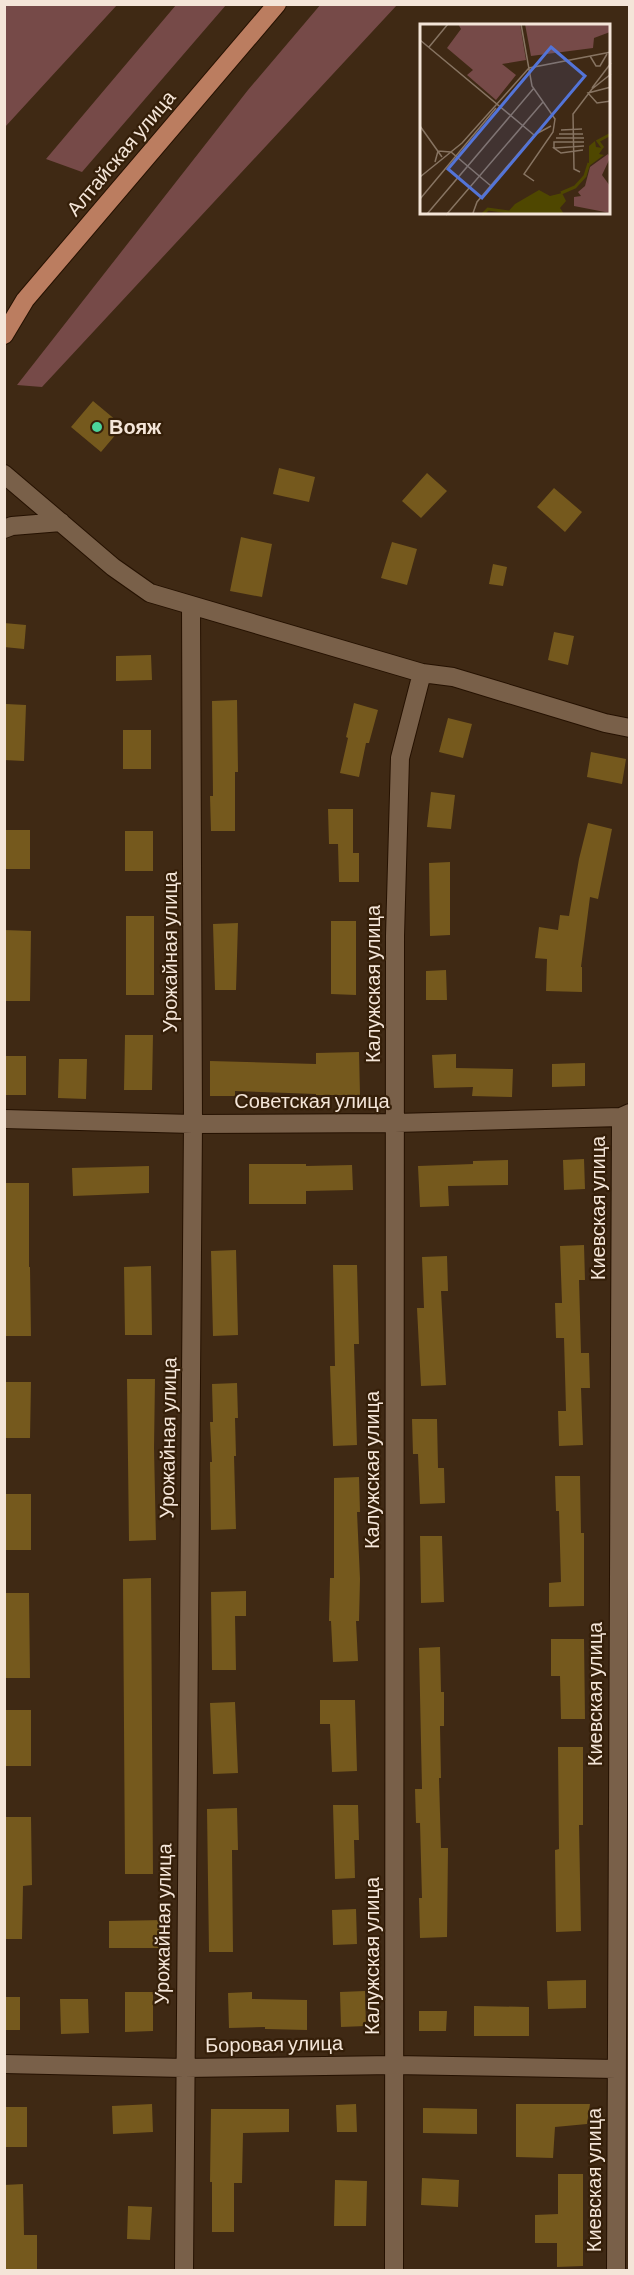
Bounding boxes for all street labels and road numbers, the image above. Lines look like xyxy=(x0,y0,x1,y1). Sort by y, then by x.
street label: Алтайская улица xyxy=(61,84,180,220)
street label: Урожайная улица xyxy=(157,870,181,1033)
street label: Калужская улица xyxy=(360,904,384,1063)
street label: Советская улица xyxy=(234,1088,391,1112)
street label: Киевская улица xyxy=(585,1135,609,1280)
street label: Урожайная улица xyxy=(154,1356,180,1519)
street label: Калужская улица xyxy=(359,1390,383,1549)
street label: Киевская улица xyxy=(582,1621,606,1766)
street label: Урожайная улица xyxy=(149,1842,175,2005)
street label: Калужская улица xyxy=(359,1876,383,2035)
street label: Боровая улица xyxy=(205,2030,344,2056)
street label: Киевская улица xyxy=(581,2107,605,2252)

